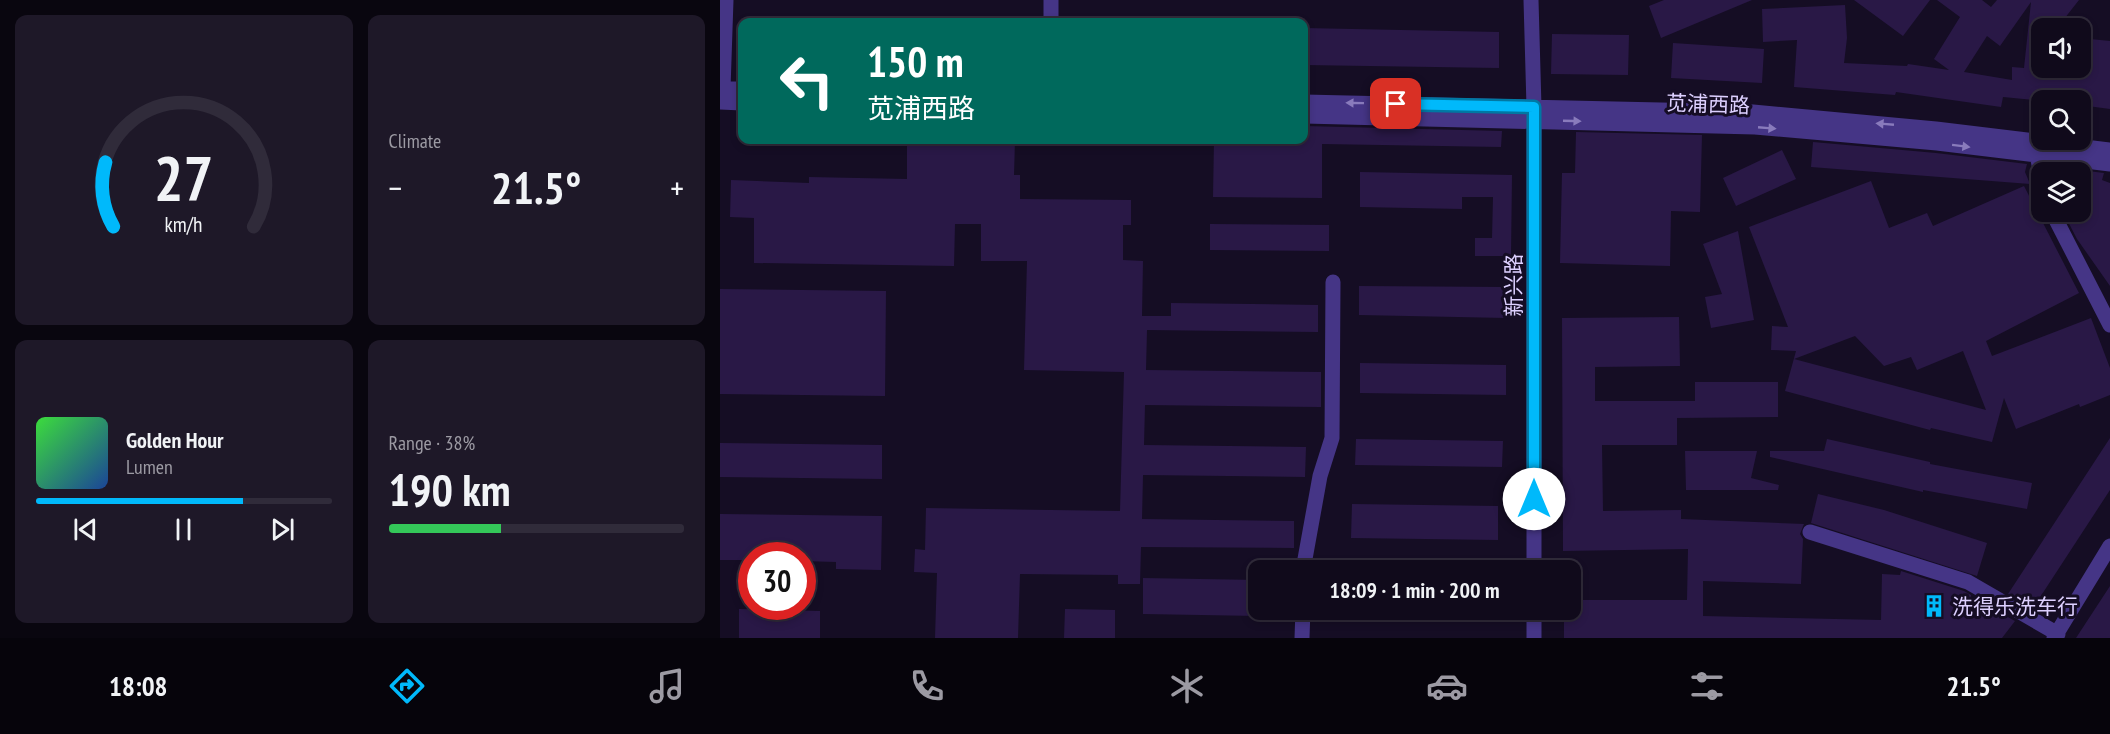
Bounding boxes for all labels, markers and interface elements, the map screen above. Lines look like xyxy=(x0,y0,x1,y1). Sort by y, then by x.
map controls xyxy=(2031,18,2091,222)
button: sound xyxy=(2031,18,2091,78)
text: 150 m xyxy=(867,34,964,89)
icon: left xyxy=(768,42,846,120)
pin xyxy=(1370,78,1421,129)
icon: arrive xyxy=(1379,87,1412,120)
street label: 苋浦西路 xyxy=(1666,89,1750,119)
button: search xyxy=(2031,90,2091,150)
text: 苋浦西路 xyxy=(867,91,975,125)
one-way arrow xyxy=(1345,98,1364,108)
one-way arrow xyxy=(1562,116,1581,126)
one-way arrow xyxy=(1875,119,1894,129)
one-way arrow xyxy=(1757,123,1776,133)
text: Climate xyxy=(389,128,441,154)
text: 27 xyxy=(154,137,214,218)
one-way arrow xyxy=(1952,141,1971,151)
text: 21.5° xyxy=(491,158,581,216)
button: layers xyxy=(2031,162,2091,222)
text: − xyxy=(389,166,402,209)
text: + xyxy=(670,166,684,209)
text: km/h xyxy=(165,210,203,238)
street label: 新兴路 xyxy=(1500,254,1527,317)
text: Golden Hour xyxy=(126,426,224,454)
text: Range · 38% xyxy=(389,430,475,456)
text: Lumen xyxy=(126,454,173,480)
text: 190 km xyxy=(389,460,511,518)
position arrow xyxy=(1502,467,1566,531)
icon: previous xyxy=(69,513,102,546)
icon: pause xyxy=(167,513,200,546)
icon: next xyxy=(266,513,299,546)
speed limit sign: 30 xyxy=(738,542,816,620)
text: 18:09 · 1 min · 200 m xyxy=(1329,576,1500,604)
building icon: 洗得乐洗车行 xyxy=(1921,593,1947,619)
place label: 洗得乐洗车行 xyxy=(1952,593,2078,620)
icon: directions xyxy=(386,665,428,707)
icon: music xyxy=(646,665,688,707)
icon: phone xyxy=(906,665,948,707)
icon: climate xyxy=(1166,665,1208,707)
icon: car xyxy=(1426,665,1468,707)
icon: filters xyxy=(1686,665,1728,707)
text: 18:08 xyxy=(109,669,167,703)
text: 21.5° xyxy=(1947,669,2001,703)

